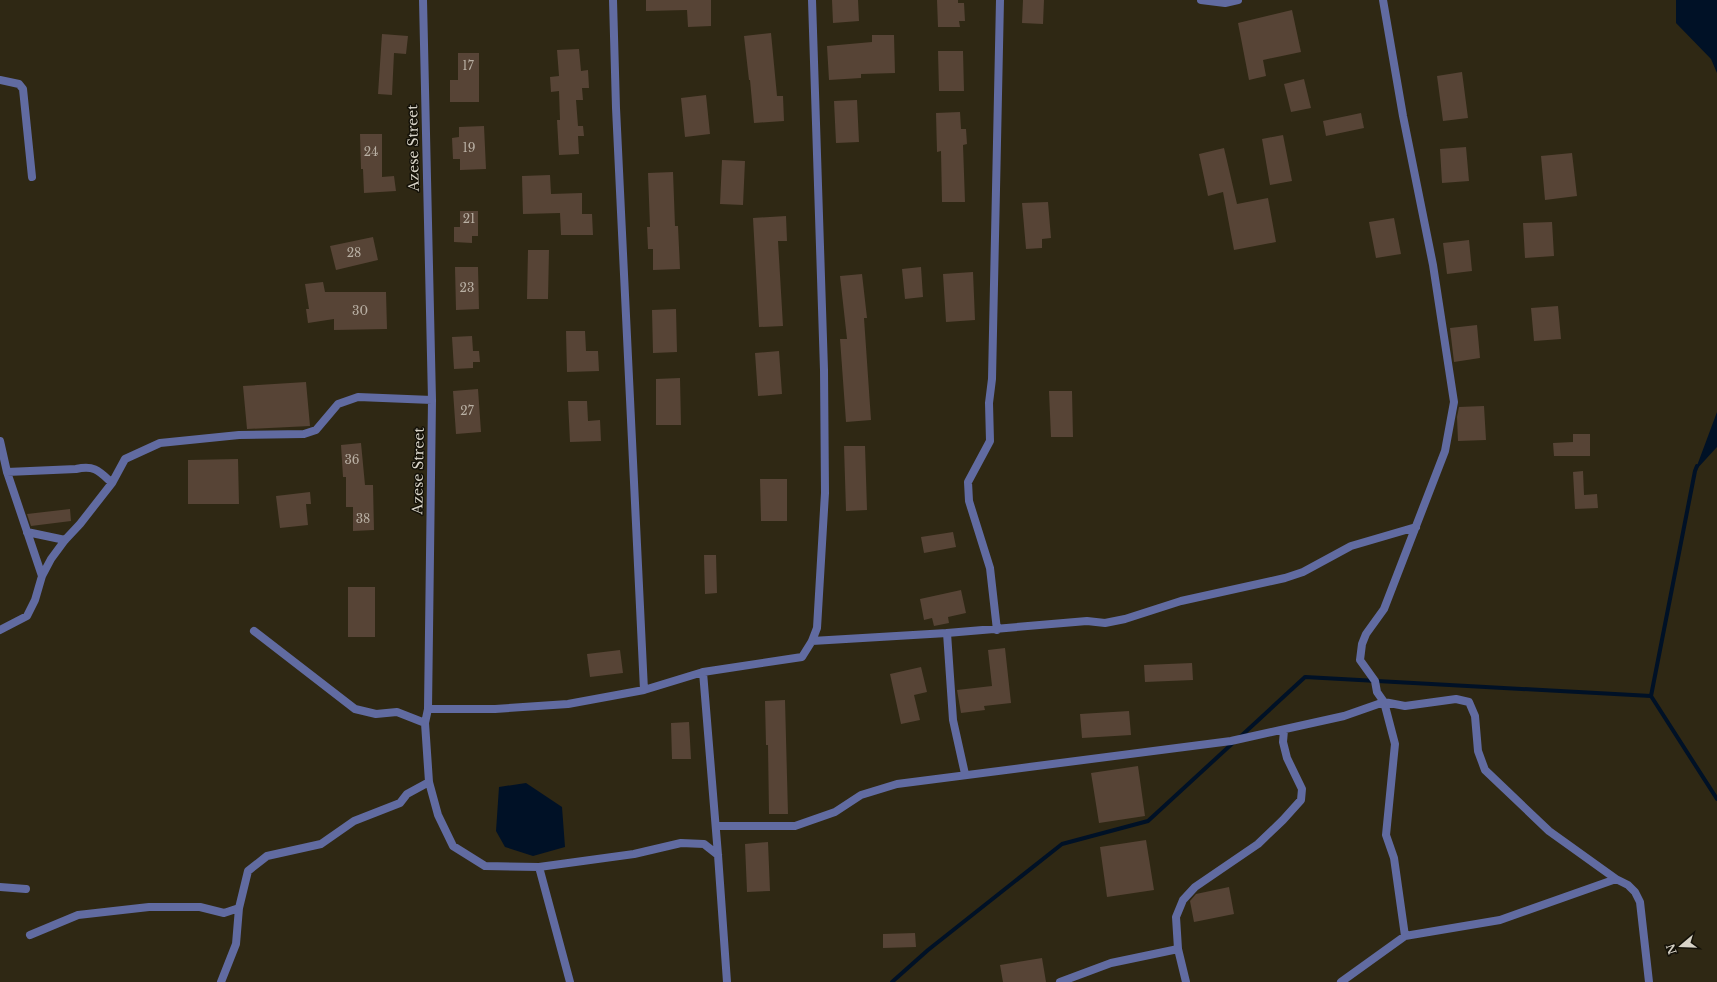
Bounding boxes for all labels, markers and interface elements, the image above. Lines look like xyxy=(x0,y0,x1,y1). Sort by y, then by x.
house number: 17 xyxy=(462,58,475,73)
street label: Azese Street xyxy=(403,104,423,193)
house number: 19 xyxy=(462,140,476,155)
house number: 24 xyxy=(364,144,378,159)
house number: 21 xyxy=(463,211,475,226)
house number: 28 xyxy=(347,245,361,260)
house number: 23 xyxy=(460,280,474,295)
house number: 30 xyxy=(352,303,368,318)
house number: 27 xyxy=(460,403,475,418)
street label: Azese Street xyxy=(408,427,428,516)
house number: 36 xyxy=(344,452,360,467)
house number: 38 xyxy=(356,511,370,526)
north arrow xyxy=(1661,926,1701,966)
text: N xyxy=(1663,941,1680,956)

